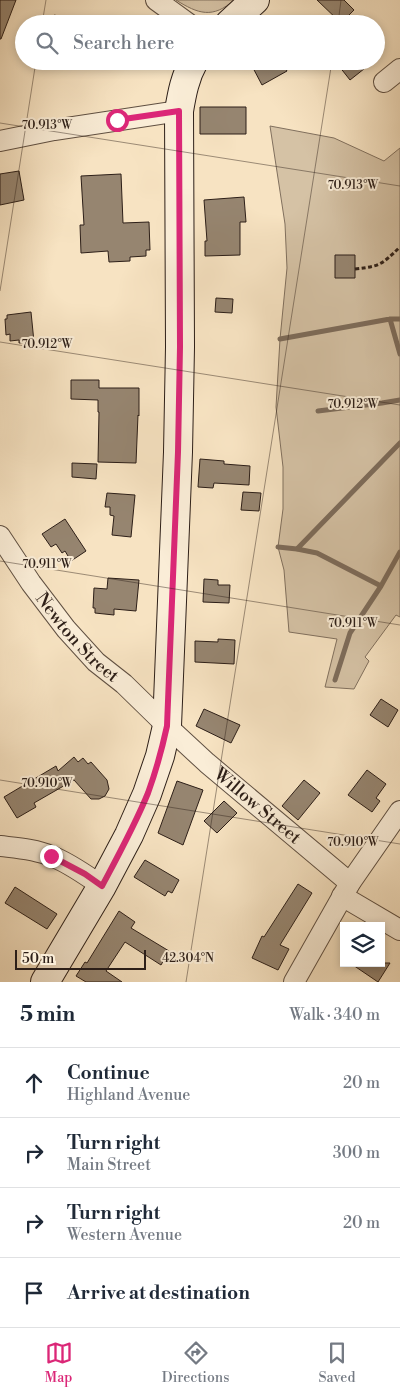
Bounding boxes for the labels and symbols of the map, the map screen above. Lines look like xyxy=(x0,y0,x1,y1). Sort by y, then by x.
route start xyxy=(106,109,129,132)
text: 70.913°W xyxy=(22,118,73,133)
text: 70.913°W xyxy=(328,178,379,193)
text: 70.912°W xyxy=(22,337,74,352)
text: 70.912°W xyxy=(328,397,380,412)
text: 70.911°W xyxy=(22,557,73,572)
street label: Newton Street xyxy=(30,588,124,688)
text: 70.911°W xyxy=(328,616,379,631)
street label: Willow Street xyxy=(208,762,306,850)
text: 70.910°W xyxy=(21,776,74,791)
text: 70.910°W xyxy=(327,835,380,850)
route end xyxy=(40,845,63,868)
scale bar xyxy=(15,947,146,970)
text: 42.304°N xyxy=(162,951,214,966)

